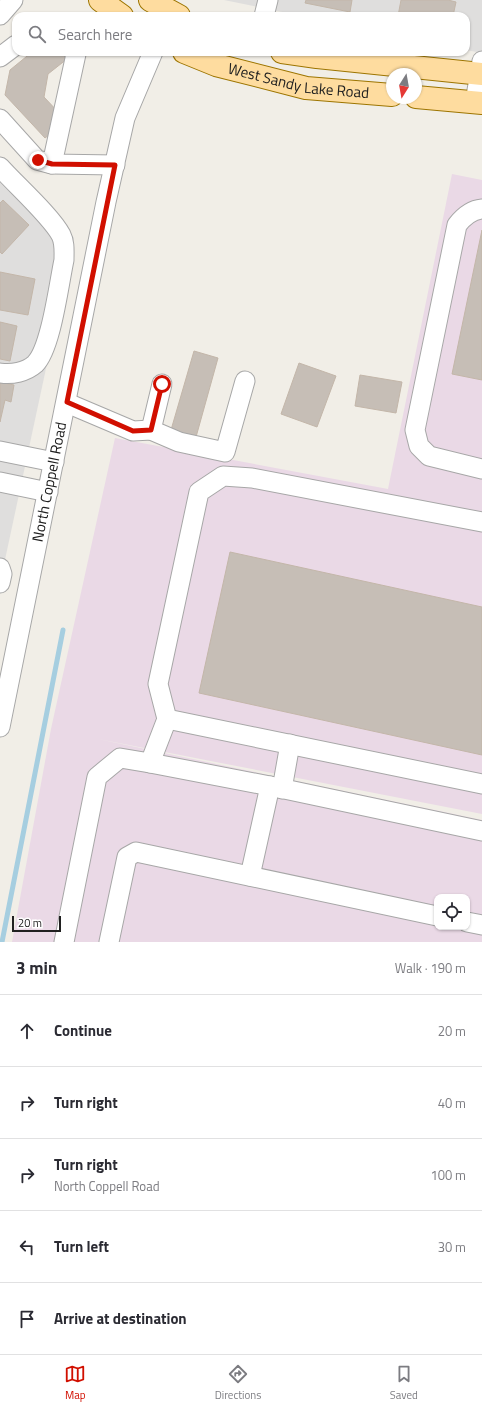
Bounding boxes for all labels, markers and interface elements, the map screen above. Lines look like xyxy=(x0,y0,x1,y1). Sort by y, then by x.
search box xyxy=(12,12,470,56)
icon: search xyxy=(26,23,48,45)
text: Search here xyxy=(58,23,132,46)
street label: West Sandy Lake Road xyxy=(226,57,370,104)
north arrow xyxy=(386,68,422,104)
route end xyxy=(29,151,47,169)
route start xyxy=(153,375,171,393)
street label: North Coppell Road xyxy=(26,420,72,544)
map controls xyxy=(434,894,470,930)
button: locate xyxy=(434,894,470,930)
scale bar xyxy=(12,914,61,933)
text: 20 m xyxy=(18,915,42,931)
text: 3 min xyxy=(16,955,57,981)
text: Walk · 190 m xyxy=(395,958,466,978)
text: Continue xyxy=(54,1019,112,1042)
icon: ahead xyxy=(16,1020,38,1042)
text: 20 m xyxy=(438,1021,466,1041)
text: Turn right xyxy=(54,1091,118,1114)
icon: right xyxy=(16,1092,38,1114)
text: 40 m xyxy=(438,1093,466,1113)
text: Turn right xyxy=(54,1153,118,1176)
icon: right xyxy=(16,1164,38,1186)
text: 100 m xyxy=(430,1165,466,1185)
text: North Coppell Road xyxy=(54,1176,160,1196)
text: Turn left xyxy=(54,1235,109,1258)
icon: left xyxy=(16,1236,38,1258)
text: 30 m xyxy=(438,1237,466,1257)
text: Arrive at destination xyxy=(54,1307,187,1330)
icon: arrive xyxy=(16,1308,38,1330)
tab: Map xyxy=(64,1363,86,1403)
tab: Directions xyxy=(215,1363,261,1403)
tab: Saved xyxy=(390,1363,418,1403)

